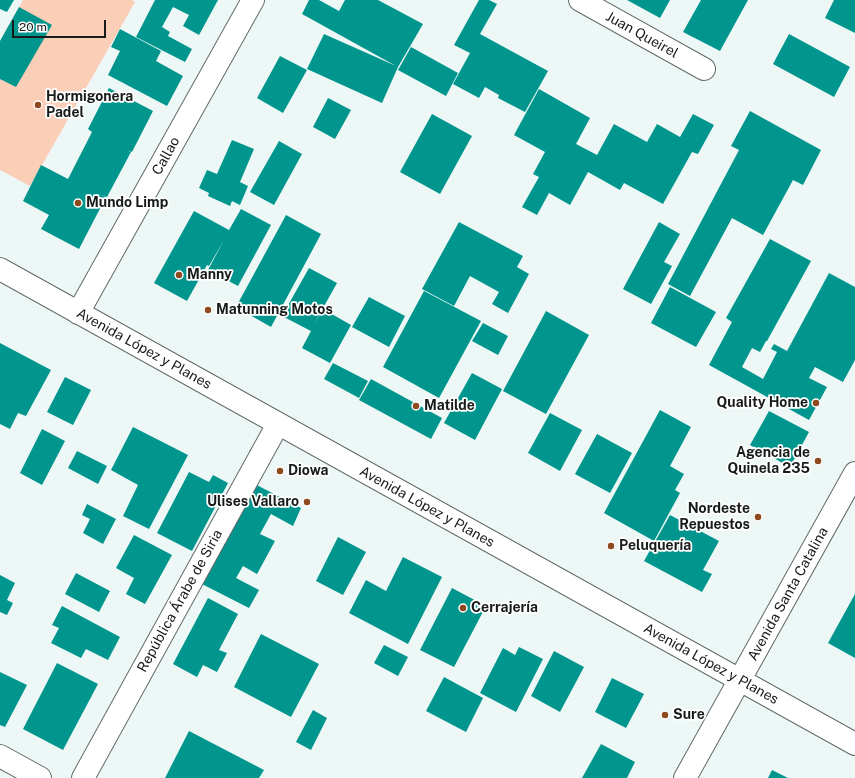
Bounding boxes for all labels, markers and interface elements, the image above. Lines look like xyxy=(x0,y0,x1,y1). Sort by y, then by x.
street label: Juan Queirel xyxy=(603,8,681,62)
scale bar xyxy=(14,12,108,38)
text: 20 m xyxy=(19,20,47,34)
place label: Hormigonera Padel xyxy=(46,89,133,122)
marker: Hormigonera Padel xyxy=(33,100,43,110)
street label: Callao xyxy=(149,134,183,178)
place label: Mundo Limp xyxy=(86,195,168,211)
marker: Mundo Limp xyxy=(73,198,83,208)
place label: Manny xyxy=(187,267,232,283)
marker: Manny xyxy=(174,270,184,280)
place label: Matunning Motos xyxy=(216,302,333,318)
street label: Avenida López y Planes xyxy=(74,305,214,393)
marker: Matunning Motos xyxy=(203,305,213,315)
place label: Quality Home xyxy=(717,395,808,411)
place label: Matilde xyxy=(424,398,475,414)
marker: Quality Home xyxy=(811,398,821,408)
marker: Matilde xyxy=(411,401,421,411)
place label: Agencia de Quinela 235 xyxy=(727,445,810,478)
marker: Agencia de Quinela 235 xyxy=(813,456,823,466)
place label: Diowa xyxy=(288,463,328,479)
street label: Avenida López y Planes xyxy=(357,463,497,551)
marker: Diowa xyxy=(275,466,285,476)
place label: Ulises Vallaro xyxy=(207,494,299,510)
marker: Ulises Vallaro xyxy=(302,497,312,507)
place label: Nordeste Repuestos xyxy=(679,501,750,534)
marker: Nordeste Repuestos xyxy=(753,512,763,522)
street label: Avenida Santa Catalina xyxy=(744,524,832,664)
street label: República Árabe de Siria xyxy=(134,527,226,675)
place label: Peluquería xyxy=(619,538,691,554)
marker: Peluquería xyxy=(606,541,616,551)
place label: Cerrajería xyxy=(471,600,538,616)
marker: Cerrajería xyxy=(458,603,468,613)
street label: Avenida López y Planes xyxy=(641,620,781,708)
place label: Sure xyxy=(673,707,705,723)
marker: Sure xyxy=(660,710,670,720)

